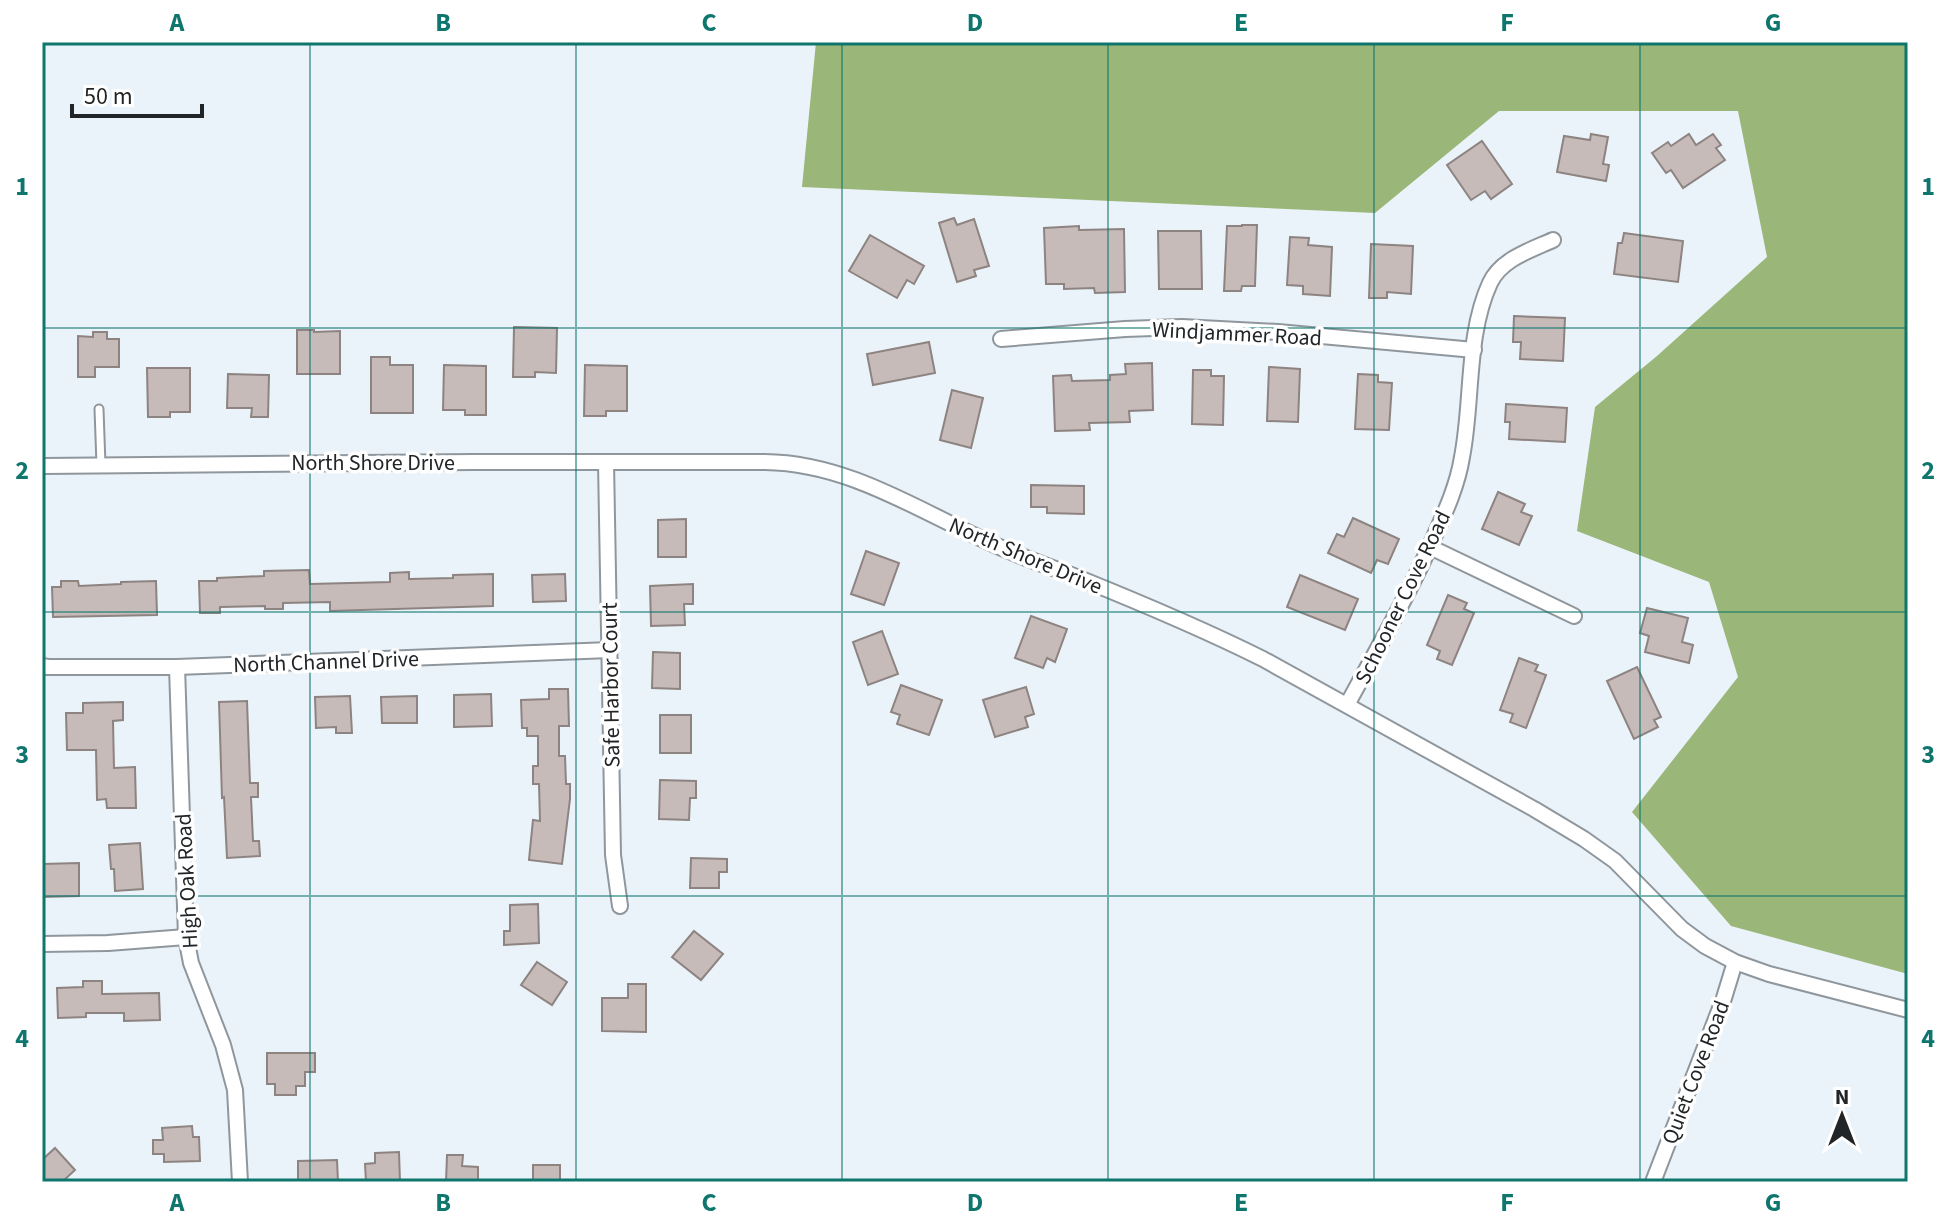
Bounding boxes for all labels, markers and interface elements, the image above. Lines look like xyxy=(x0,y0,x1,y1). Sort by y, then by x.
text: A xyxy=(169,4,186,41)
text: B xyxy=(435,4,451,41)
text: C xyxy=(701,4,717,41)
text: D xyxy=(967,4,983,41)
text: E xyxy=(1234,4,1248,41)
text: F xyxy=(1500,4,1514,41)
text: G xyxy=(1765,4,1781,41)
scale bar xyxy=(72,68,202,118)
text: 50 m xyxy=(84,79,133,114)
text: 1 xyxy=(15,168,29,205)
text: 1 xyxy=(1921,168,1935,205)
street label: Windjammer Road xyxy=(1151,314,1323,354)
street label: North Shore Drive xyxy=(291,447,455,479)
text: 2 xyxy=(15,452,29,489)
text: 2 xyxy=(1921,452,1935,489)
street label: Schooner Cove Road xyxy=(1347,505,1459,690)
street label: North Shore Drive xyxy=(944,509,1107,603)
street label: Safe Harbor Court xyxy=(594,602,628,768)
street label: North Channel Drive xyxy=(233,643,420,681)
text: 3 xyxy=(15,736,29,773)
text: 3 xyxy=(1921,736,1935,773)
street label: High Oak Road xyxy=(167,812,207,949)
street label: Quiet Cove Road xyxy=(1654,996,1738,1149)
text: 4 xyxy=(15,1020,29,1057)
text: 4 xyxy=(1921,1020,1935,1057)
north arrow xyxy=(1802,1076,1882,1156)
text: N xyxy=(1835,1081,1849,1113)
text: A xyxy=(169,1184,186,1221)
text: B xyxy=(435,1184,451,1221)
text: C xyxy=(701,1184,717,1221)
text: D xyxy=(967,1184,983,1221)
text: E xyxy=(1234,1184,1248,1221)
text: F xyxy=(1500,1184,1514,1221)
text: G xyxy=(1765,1184,1781,1221)

